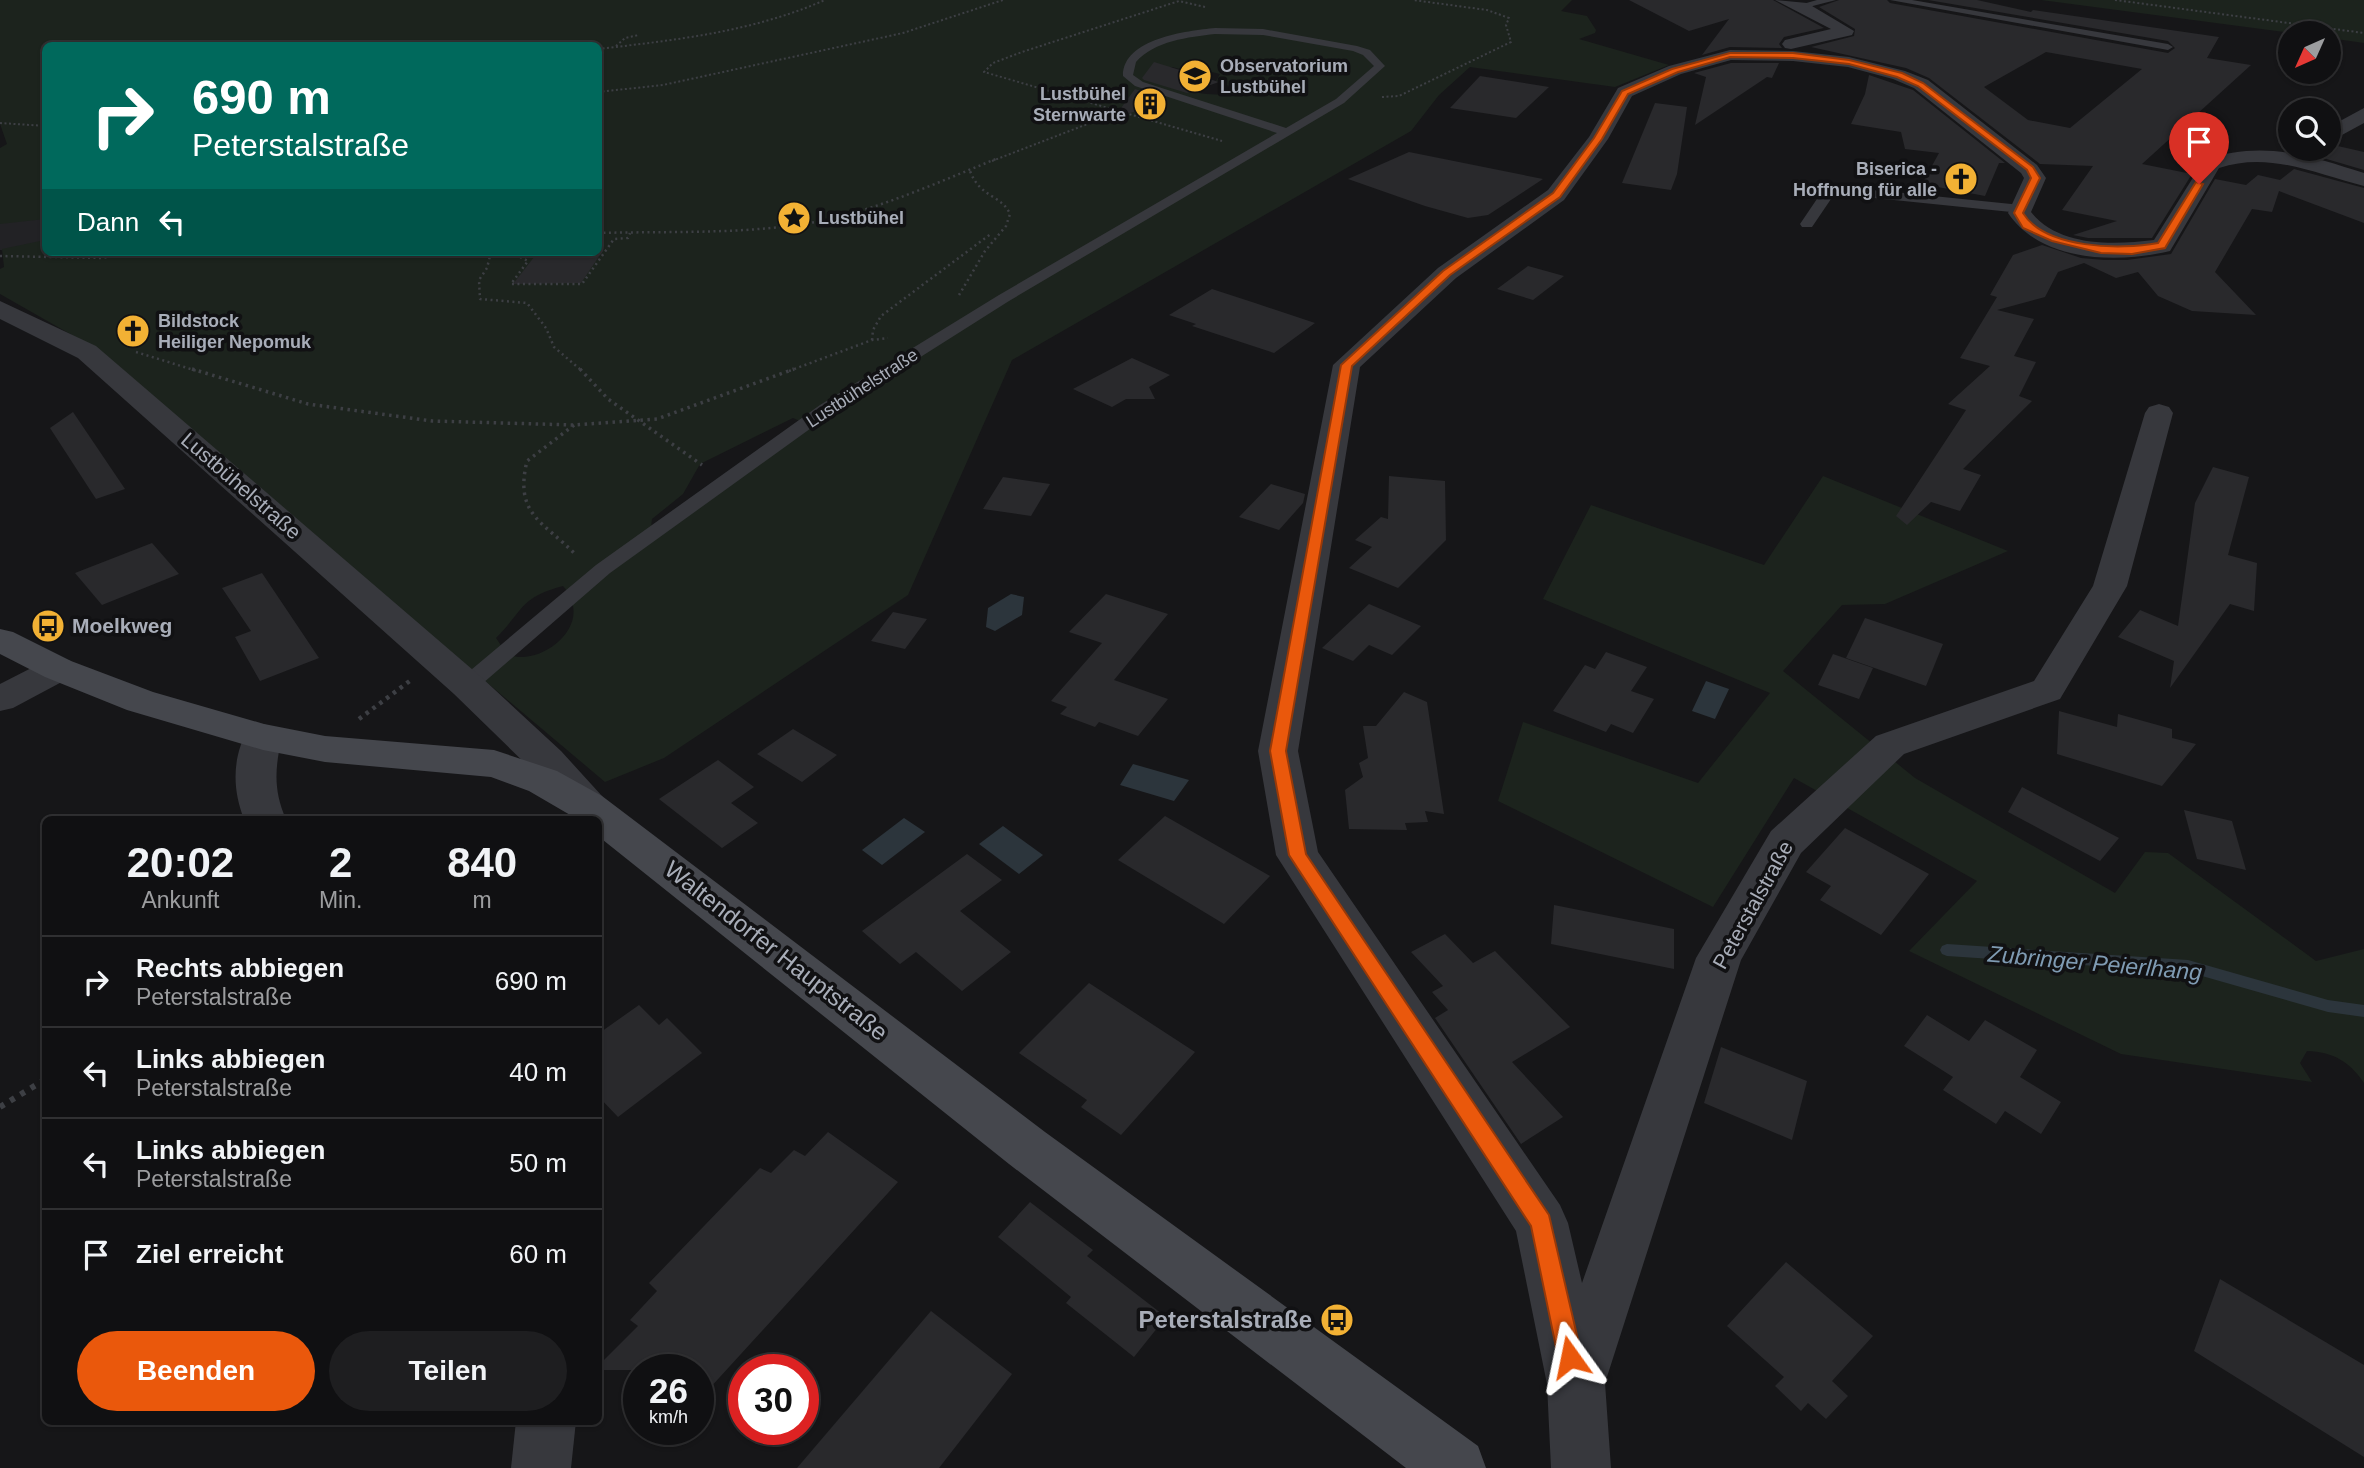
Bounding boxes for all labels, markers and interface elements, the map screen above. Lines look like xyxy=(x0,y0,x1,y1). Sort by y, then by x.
north arrow xyxy=(2278,21,2342,84)
map controls xyxy=(2278,21,2341,161)
place label: Observatorium Lustbühel xyxy=(1220,56,1348,97)
school or university icon: Observatorium Lustbühel xyxy=(1176,57,1214,95)
icon: right xyxy=(77,70,168,161)
text: 690 m xyxy=(192,70,331,124)
place label: Lustbühel Sternwarte xyxy=(1033,84,1126,125)
building icon: Lustbühel Sternwarte xyxy=(1131,85,1169,123)
button: search xyxy=(2278,98,2341,161)
pin xyxy=(2169,112,2229,184)
icon: arrive xyxy=(2180,123,2218,161)
text: Peterstalstraße xyxy=(192,127,409,163)
place label: Biserica - Hoffnung für alle xyxy=(1793,159,1937,200)
church icon: Biserica - Hoffnung für alle xyxy=(1942,160,1980,198)
place icon: Lustbühel xyxy=(775,199,813,237)
icon: left xyxy=(153,203,191,241)
text: Dann xyxy=(77,207,139,237)
place label: Lustbühel xyxy=(818,208,904,228)
place label: Bildstock Heiliger Nepomuk xyxy=(158,311,312,352)
church icon: Bildstock Heiliger Nepomuk xyxy=(114,312,152,350)
street label: Lustbühelstraße xyxy=(802,344,922,432)
street label: Lustbühelstraße xyxy=(177,428,306,544)
bus stop icon: Moelkweg xyxy=(29,607,67,645)
place label: Moelkweg xyxy=(72,614,172,637)
street label: Peterstalstraße xyxy=(1708,837,1797,973)
text: 20:02 xyxy=(127,839,234,886)
text: 2 xyxy=(329,839,352,886)
text: 840 xyxy=(447,839,517,886)
street label: Waltendorfer Hauptstraße xyxy=(660,855,893,1046)
text: Ankunft xyxy=(141,887,219,913)
text: Min. xyxy=(319,887,362,913)
text: m xyxy=(473,887,492,913)
water label: Zubringer Peierlhang xyxy=(1986,941,2203,985)
text: Rechts abbiegen xyxy=(136,953,344,983)
icon: right xyxy=(77,963,115,1001)
text: 690 m xyxy=(495,966,567,996)
text: Peterstalstraße xyxy=(136,984,292,1010)
text: Links abbiegen xyxy=(136,1044,325,1074)
icon: left xyxy=(77,1054,115,1092)
text: 40 m xyxy=(509,1057,567,1087)
text: Peterstalstraße xyxy=(136,1075,292,1101)
text: Links abbiegen xyxy=(136,1135,325,1165)
icon: left xyxy=(77,1145,115,1183)
text: 50 m xyxy=(509,1148,567,1178)
text: Peterstalstraße xyxy=(136,1166,292,1192)
icon: arrive xyxy=(77,1236,115,1274)
text: Ziel erreicht xyxy=(136,1239,283,1269)
text: 60 m xyxy=(509,1239,567,1269)
bus stop icon: Peterstalstraße xyxy=(1318,1301,1356,1339)
place label: Peterstalstraße xyxy=(1139,1306,1312,1333)
position arrow xyxy=(1533,1320,1607,1394)
button: Beenden xyxy=(77,1331,315,1411)
button: Teilen xyxy=(329,1331,567,1411)
speed limit sign: 30 xyxy=(728,1354,819,1445)
text: 26 xyxy=(649,1371,688,1410)
text: km/h xyxy=(649,1407,688,1427)

